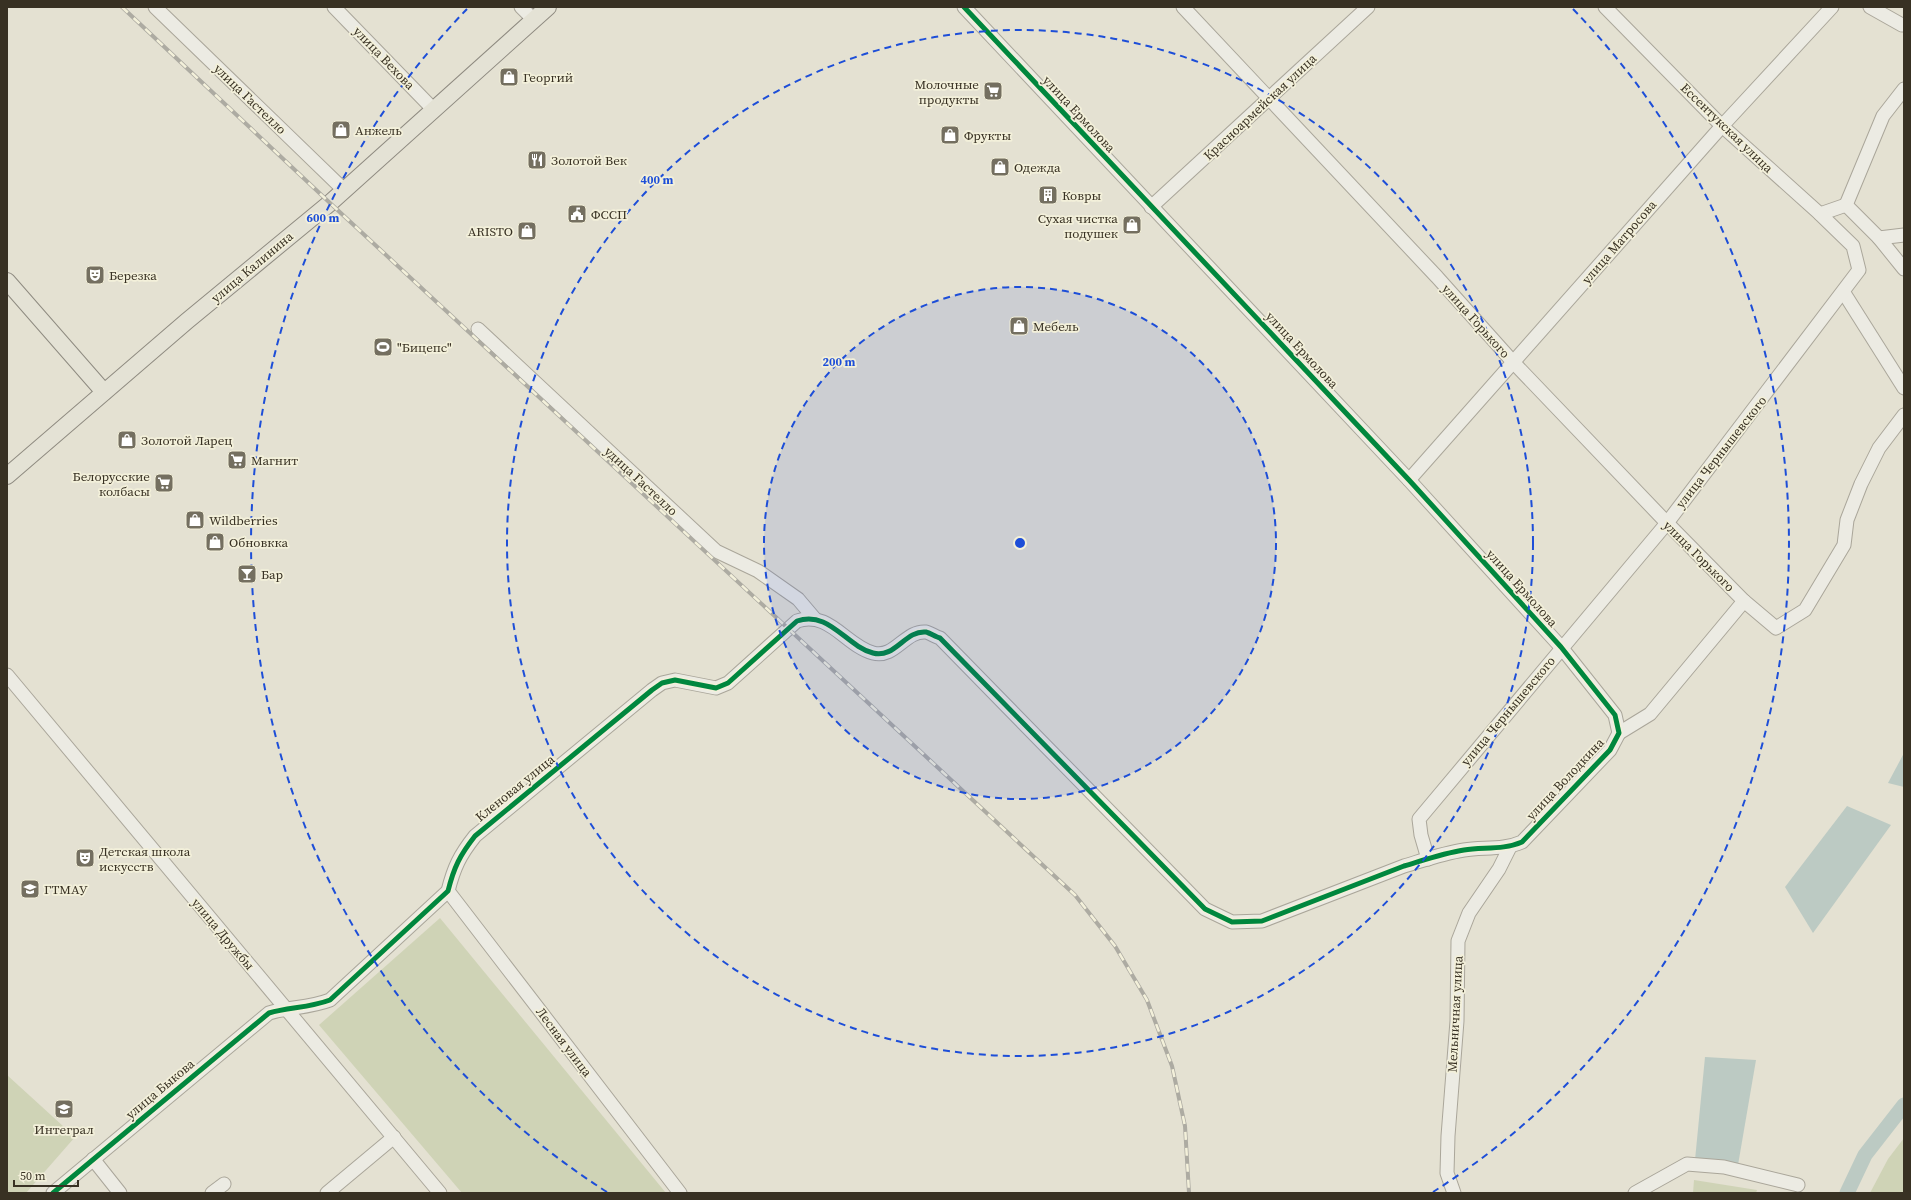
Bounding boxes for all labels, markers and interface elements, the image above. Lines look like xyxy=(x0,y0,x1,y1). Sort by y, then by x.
street label: улица Вехова xyxy=(350,23,419,93)
street label: Красноармейская улица xyxy=(1200,50,1320,164)
street label: улица Гастелло xyxy=(210,60,290,138)
shop icon: Георгий xyxy=(498,66,520,88)
place label: Георгий xyxy=(523,69,573,86)
street label: улица Ермолова xyxy=(1039,72,1119,156)
place label: Молочные продукты xyxy=(915,76,979,108)
street label: Ессентукская улица xyxy=(1677,79,1777,177)
supermarket icon: Молочные продукты xyxy=(982,80,1004,102)
shop icon: Анжель xyxy=(330,119,352,141)
place label: Анжель xyxy=(355,122,402,139)
shop icon: Фрукты xyxy=(939,124,961,146)
place label: Фрукты xyxy=(964,127,1011,144)
restaurant icon: Золотой Век xyxy=(526,149,548,171)
place label: Золотой Век xyxy=(551,152,627,169)
shop icon: Одежда xyxy=(989,156,1011,178)
place label: Одежда xyxy=(1014,159,1061,176)
text: 400 m xyxy=(641,172,674,188)
building icon: Ковры xyxy=(1037,184,1059,206)
place label: Ковры xyxy=(1062,187,1102,204)
street label: улица Матросова xyxy=(1578,196,1660,288)
public building icon: ФССП xyxy=(566,203,588,225)
place label: ФССП xyxy=(591,206,627,223)
text: 600 m xyxy=(307,210,340,226)
place label: Сухая чистка подушек xyxy=(1038,210,1118,242)
shop icon: Сухая чистка подушек xyxy=(1121,214,1143,236)
shop icon: ARISTO xyxy=(516,220,538,242)
place label: ARISTO xyxy=(468,223,513,240)
street label: улица Калинина xyxy=(207,227,297,306)
theatre icon: Березка xyxy=(84,264,106,286)
place label: Березка xyxy=(109,267,157,284)
street label: улица Горького xyxy=(1438,280,1514,362)
street label: улица Ермолова xyxy=(1262,308,1342,392)
shop icon: Мебель xyxy=(1008,315,1030,337)
place label: Мебель xyxy=(1033,318,1079,335)
sports icon: "Бицепс" xyxy=(372,336,394,358)
place label: "Бицепс" xyxy=(397,339,452,356)
text: 200 m xyxy=(823,354,856,370)
street label: улица Чернышевского xyxy=(1672,392,1770,512)
shop icon: Золотой Ларец xyxy=(116,429,138,451)
place label: Золотой Ларец xyxy=(141,432,232,449)
street label: удица Гастелло xyxy=(601,443,681,519)
supermarket icon: Магнит xyxy=(226,449,248,471)
place label: Магнит xyxy=(251,452,298,469)
place label: Белорусские колбасы xyxy=(73,468,150,500)
supermarket icon: Белорусские колбасы xyxy=(153,472,175,494)
shop icon: Wildberries xyxy=(184,509,206,531)
place label: Wildberries xyxy=(209,512,278,529)
street label: улица Горького xyxy=(1660,517,1738,595)
shop icon: Обновкка xyxy=(204,531,226,553)
place label: Обновкка xyxy=(229,534,288,551)
centre of rings xyxy=(1013,536,1027,550)
street label: улица Ермолова xyxy=(1483,546,1562,631)
bar icon: Бар xyxy=(236,563,258,585)
place label: Бар xyxy=(261,566,283,583)
street label: улица Чернышевского xyxy=(1457,653,1559,769)
street label: улица Володкина xyxy=(1522,734,1608,824)
street label: Кленовая улица xyxy=(472,750,559,825)
place label: Детская школа искусств xyxy=(99,843,191,875)
theatre icon: Детская школа искусств xyxy=(74,847,96,869)
school or university icon: ГТМАУ xyxy=(19,878,41,900)
place label: ГТМАУ xyxy=(44,881,88,898)
street label: улица Дружбы xyxy=(188,894,258,974)
street label: Мельничная улица xyxy=(1443,955,1467,1073)
street label: Лесная улица xyxy=(532,1004,596,1081)
street label: улица Быкова xyxy=(122,1055,198,1123)
school or university icon: Интеграл xyxy=(53,1098,75,1120)
place label: Интеграл xyxy=(34,1121,94,1138)
scale bar xyxy=(14,1162,78,1188)
text: 50 m xyxy=(20,1168,46,1184)

